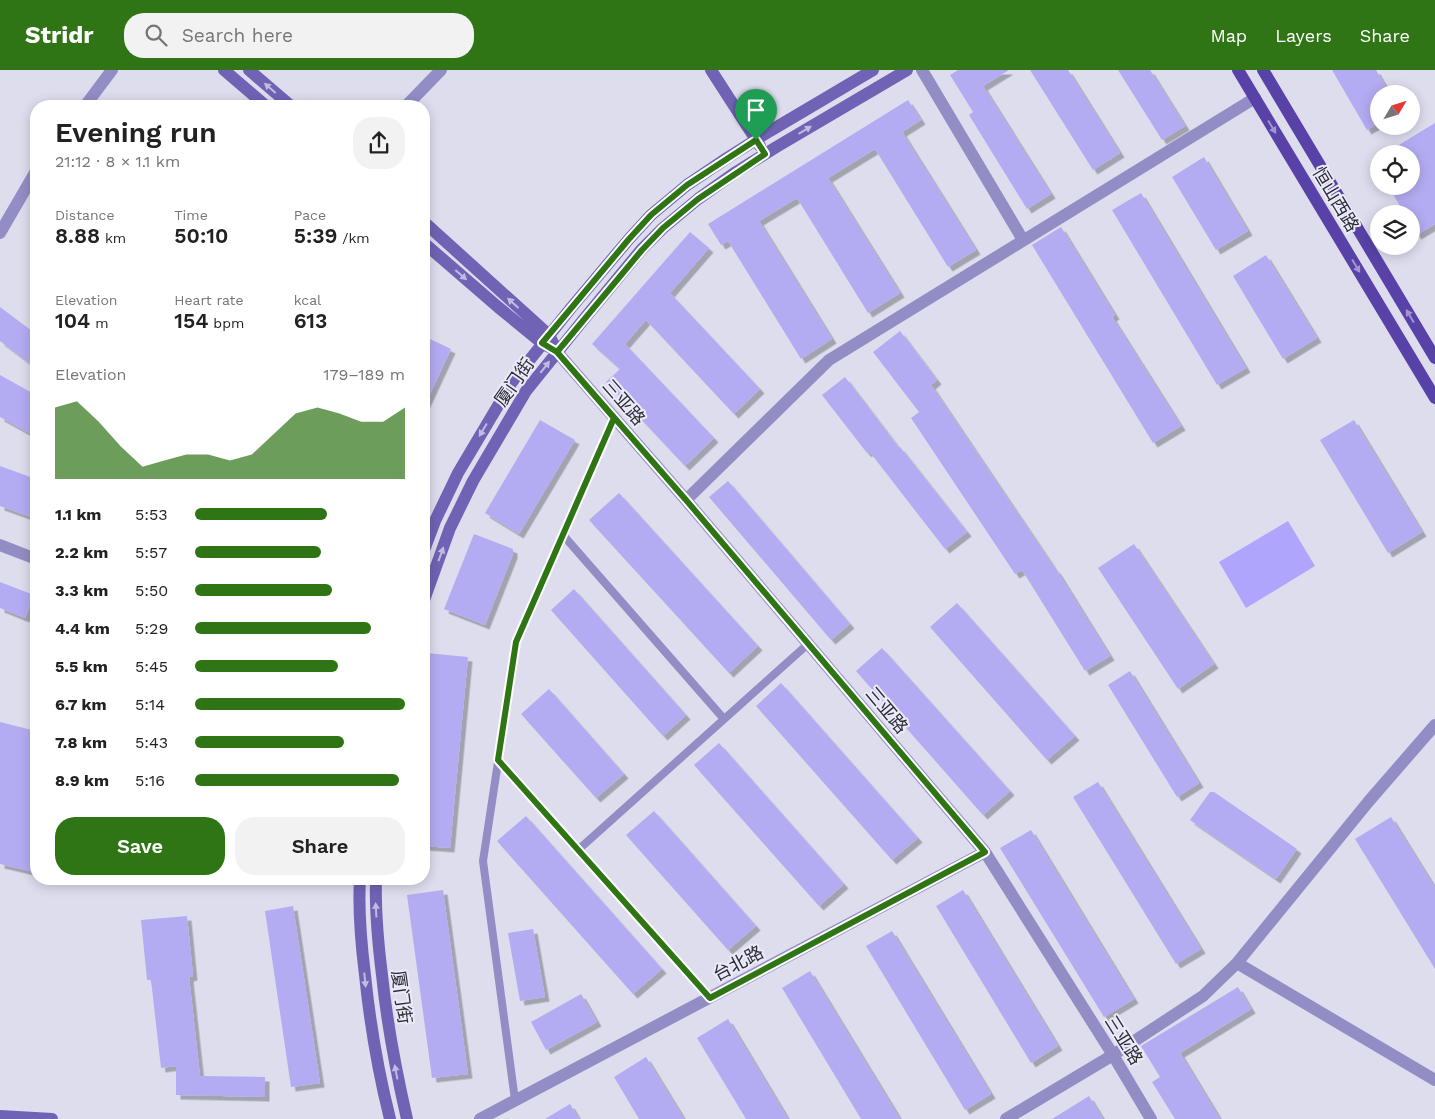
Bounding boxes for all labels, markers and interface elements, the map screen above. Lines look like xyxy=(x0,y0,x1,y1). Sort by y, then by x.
search box xyxy=(124,13,474,58)
text: Stridr xyxy=(25,21,94,49)
icon: search xyxy=(142,21,170,49)
text: Search here xyxy=(182,24,293,47)
text: Map xyxy=(1210,25,1247,46)
text: Layers xyxy=(1275,25,1332,46)
text: Share xyxy=(1360,25,1410,46)
one-way arrow xyxy=(264,83,276,94)
north arrow xyxy=(1370,85,1420,135)
map controls xyxy=(1370,85,1420,255)
pin xyxy=(735,89,777,140)
icon: arrive xyxy=(742,96,770,124)
text: Evening run xyxy=(55,116,216,149)
button: share xyxy=(353,117,405,169)
one-way arrow xyxy=(1268,120,1277,133)
one-way arrow xyxy=(798,126,811,135)
button: locate xyxy=(1370,145,1420,195)
text: 21:12 · 8 × 1.1 km xyxy=(55,152,180,171)
street label: 恒山西路 xyxy=(1308,163,1364,235)
button: layers xyxy=(1370,205,1420,255)
text: Distance xyxy=(55,207,115,223)
text: Time xyxy=(174,207,208,223)
text: Pace xyxy=(294,207,326,223)
text: 8.88 xyxy=(55,223,100,248)
text: 50:10 xyxy=(174,223,228,248)
text: 5:39 xyxy=(294,223,338,248)
text: km xyxy=(100,230,126,246)
text: /km xyxy=(338,230,370,246)
one-way arrow xyxy=(1351,260,1360,273)
one-way arrow xyxy=(454,270,467,281)
text: Elevation xyxy=(55,292,118,308)
text: Heart rate xyxy=(174,292,244,308)
text: kcal xyxy=(294,292,321,308)
one-way arrow xyxy=(508,297,520,309)
text: 104 xyxy=(55,308,90,333)
text: 154 xyxy=(174,308,209,333)
text: 613 xyxy=(294,308,327,333)
one-way arrow xyxy=(1405,309,1414,322)
text: m xyxy=(90,315,109,331)
text: bpm xyxy=(209,315,244,331)
street label: 厦门街 xyxy=(490,354,538,410)
one-way arrow xyxy=(540,361,551,374)
text: Elevation xyxy=(55,365,126,384)
text: 179–189 m xyxy=(323,365,405,384)
street label: 三亚路 xyxy=(598,375,650,429)
one-way arrow xyxy=(479,423,488,436)
text: 1.1 km xyxy=(55,505,101,524)
text: 5:53 xyxy=(135,505,168,524)
text: 2.2 km xyxy=(55,543,108,562)
text: 5:57 xyxy=(135,543,167,562)
one-way arrow xyxy=(437,546,445,561)
text: 3.3 km xyxy=(55,581,108,600)
text: 5:50 xyxy=(135,581,168,600)
text: 4.4 km xyxy=(55,619,110,638)
text: 5:29 xyxy=(135,619,168,638)
text: 5.5 km xyxy=(55,657,108,676)
text: 5:45 xyxy=(135,657,168,676)
street label: 三亚路 xyxy=(862,683,912,737)
text: 6.7 km xyxy=(55,695,107,714)
text: 5:14 xyxy=(135,695,165,714)
text: 7.8 km xyxy=(55,733,107,752)
text: 5:43 xyxy=(135,733,168,752)
text: 8.9 km xyxy=(55,771,109,790)
text: 5:16 xyxy=(135,771,165,790)
button: Save xyxy=(55,817,225,875)
button: Share xyxy=(235,817,405,875)
one-way arrow xyxy=(372,902,380,918)
street label: 台北路 xyxy=(709,941,767,985)
street label: 厦门街 xyxy=(388,969,416,1025)
one-way arrow xyxy=(361,972,369,988)
street label: 三亚路 xyxy=(1101,1012,1147,1068)
one-way arrow xyxy=(392,1063,400,1079)

